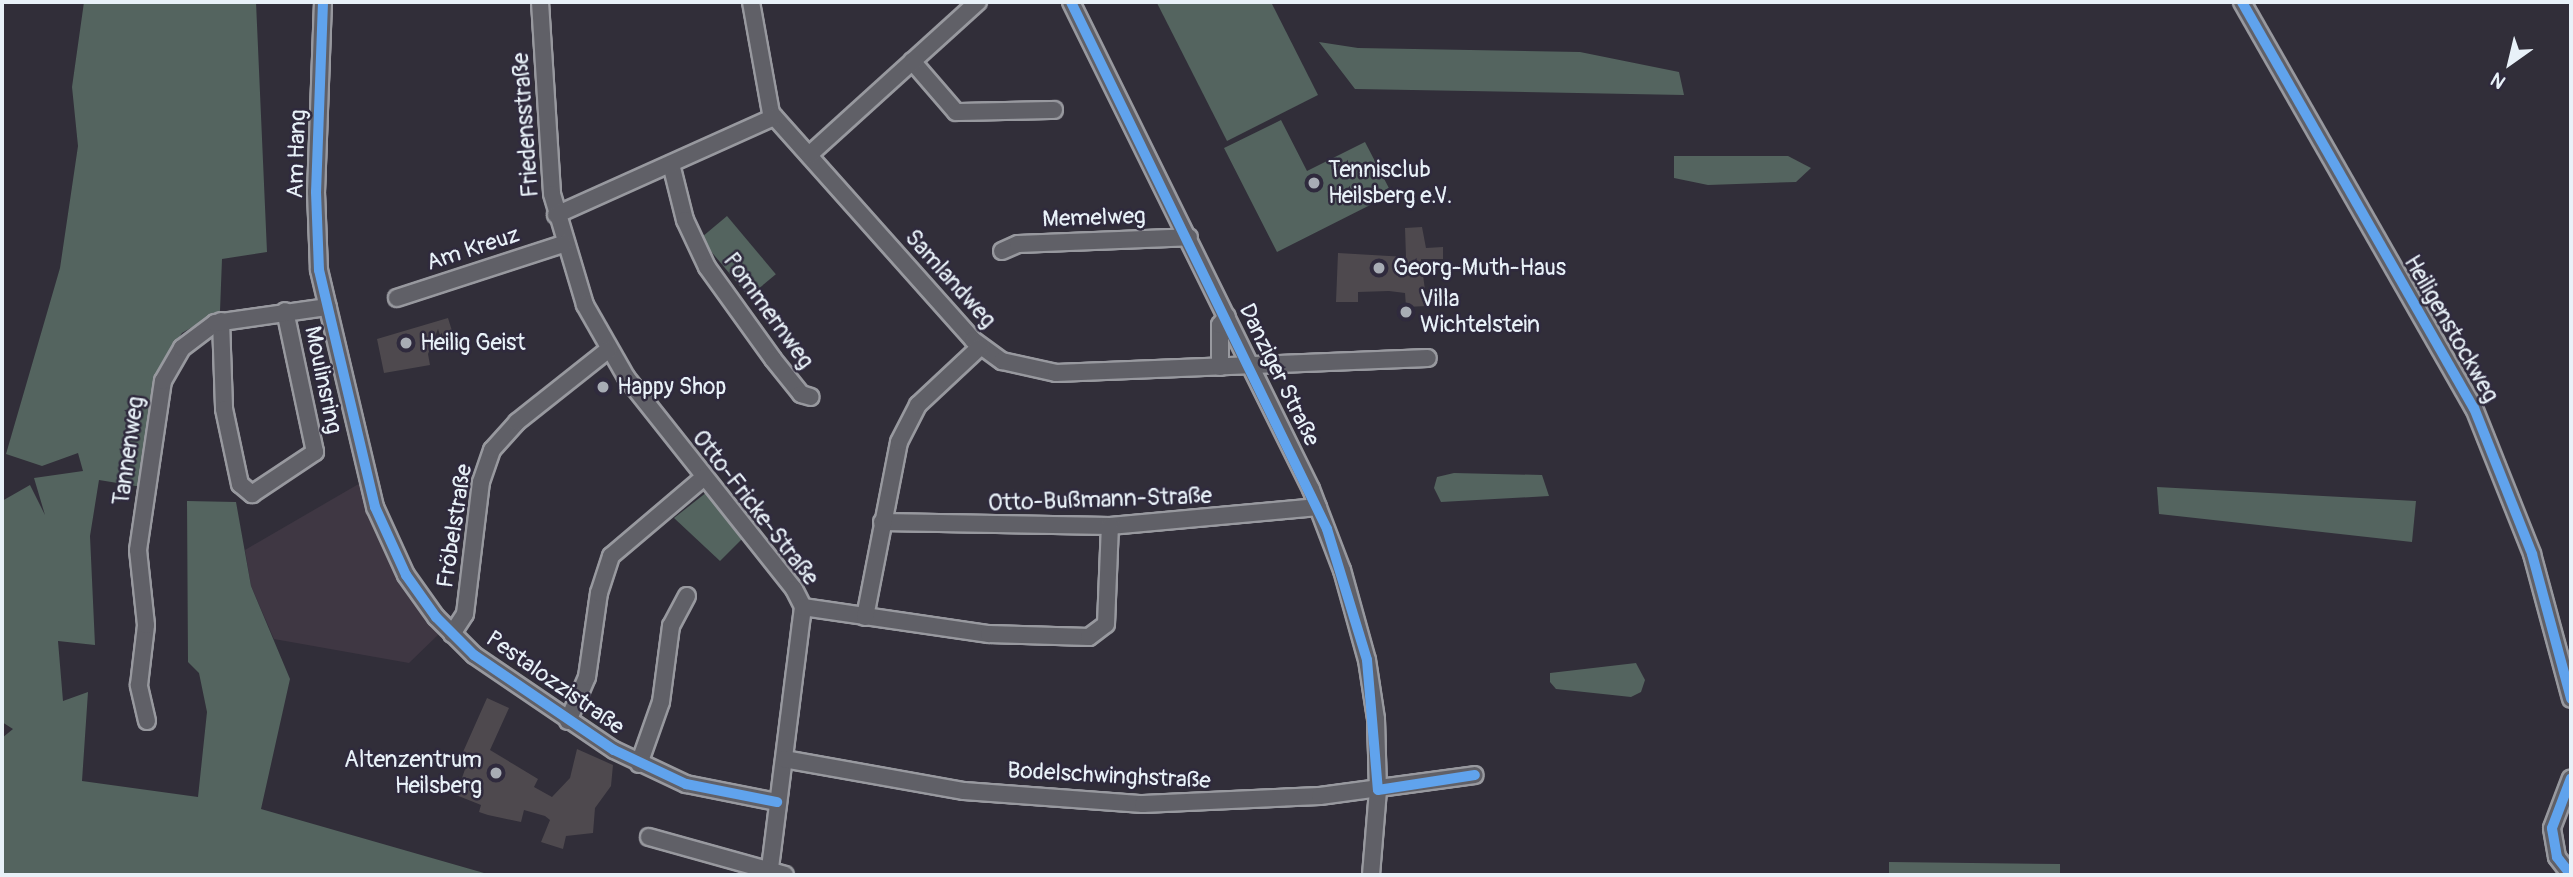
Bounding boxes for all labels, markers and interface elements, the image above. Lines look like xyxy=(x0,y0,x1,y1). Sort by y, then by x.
north arrow xyxy=(2475,28,2545,98)
street label: Friedensstraße xyxy=(507,52,545,198)
text: N xyxy=(2486,67,2510,94)
street label: Am Hang xyxy=(282,109,312,199)
place label: Tennisclub Heilsberg e.V. xyxy=(1328,156,1452,210)
marker: Tennisclub Heilsberg e.V. xyxy=(1306,175,1322,191)
street label: Memelweg xyxy=(1042,202,1146,234)
street label: Am Kreuz xyxy=(423,221,523,277)
street label: Samlandweg xyxy=(899,224,1001,334)
street label: Pommernweg xyxy=(717,248,819,374)
street label: Heiligenstockweg xyxy=(2398,251,2504,407)
place label: Georg-Muth-Haus xyxy=(1393,254,1566,282)
marker: Georg-Muth-Haus xyxy=(1371,260,1387,276)
place label: Villa Wichtelstein xyxy=(1420,285,1540,339)
street label: Danziger Straße xyxy=(1233,299,1325,451)
marker: Villa Wichtelstein xyxy=(1398,304,1414,320)
street label: Moulinsring xyxy=(298,324,348,436)
place label: Heilig Geist xyxy=(420,329,525,357)
marker: Heilig Geist xyxy=(398,335,414,351)
place label: Happy Shop xyxy=(617,373,726,401)
marker: Happy Shop xyxy=(595,379,611,395)
street label: Tannenweg xyxy=(108,395,150,507)
street label: Otto-Fricke-Straße xyxy=(686,425,824,591)
street label: Fröbelstraße xyxy=(432,462,478,590)
street label: Otto-Bußmann-Straße xyxy=(988,482,1212,518)
street label: Pestalozzistraße xyxy=(481,625,629,741)
place label: Altenzentrum Heilsberg xyxy=(344,746,482,800)
street label: Bodelschwinghstraße xyxy=(1007,757,1211,795)
marker: Altenzentrum Heilsberg xyxy=(488,765,504,781)

